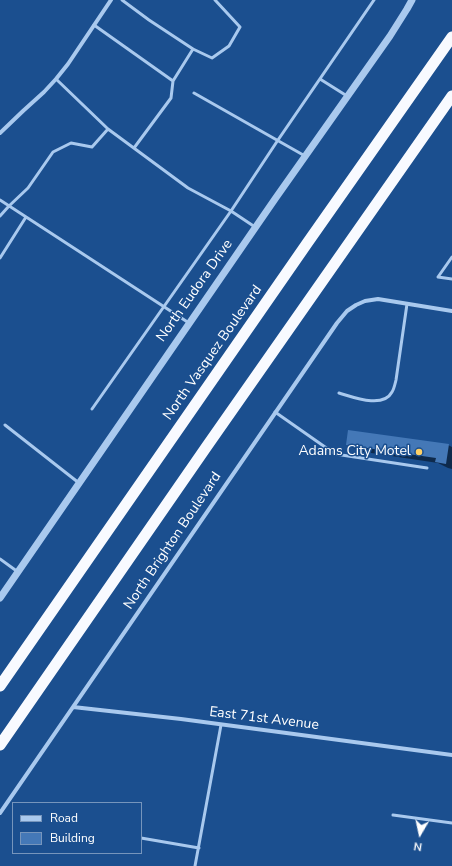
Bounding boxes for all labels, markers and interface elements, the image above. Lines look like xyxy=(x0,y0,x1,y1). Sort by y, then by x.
street label: North Eudora Drive xyxy=(153,237,237,345)
street label: North Vasquez Boulevard xyxy=(160,282,266,424)
place label: Adams City Motel xyxy=(298,444,411,460)
marker: Adams City Motel xyxy=(414,447,424,457)
street label: North Brighton Boulevard xyxy=(121,469,225,613)
street label: East 71st Avenue xyxy=(208,704,320,734)
legend xyxy=(12,802,142,854)
text: Road xyxy=(50,810,78,826)
north arrow xyxy=(400,814,440,854)
text: Building xyxy=(50,830,95,846)
text: N xyxy=(413,838,423,854)

